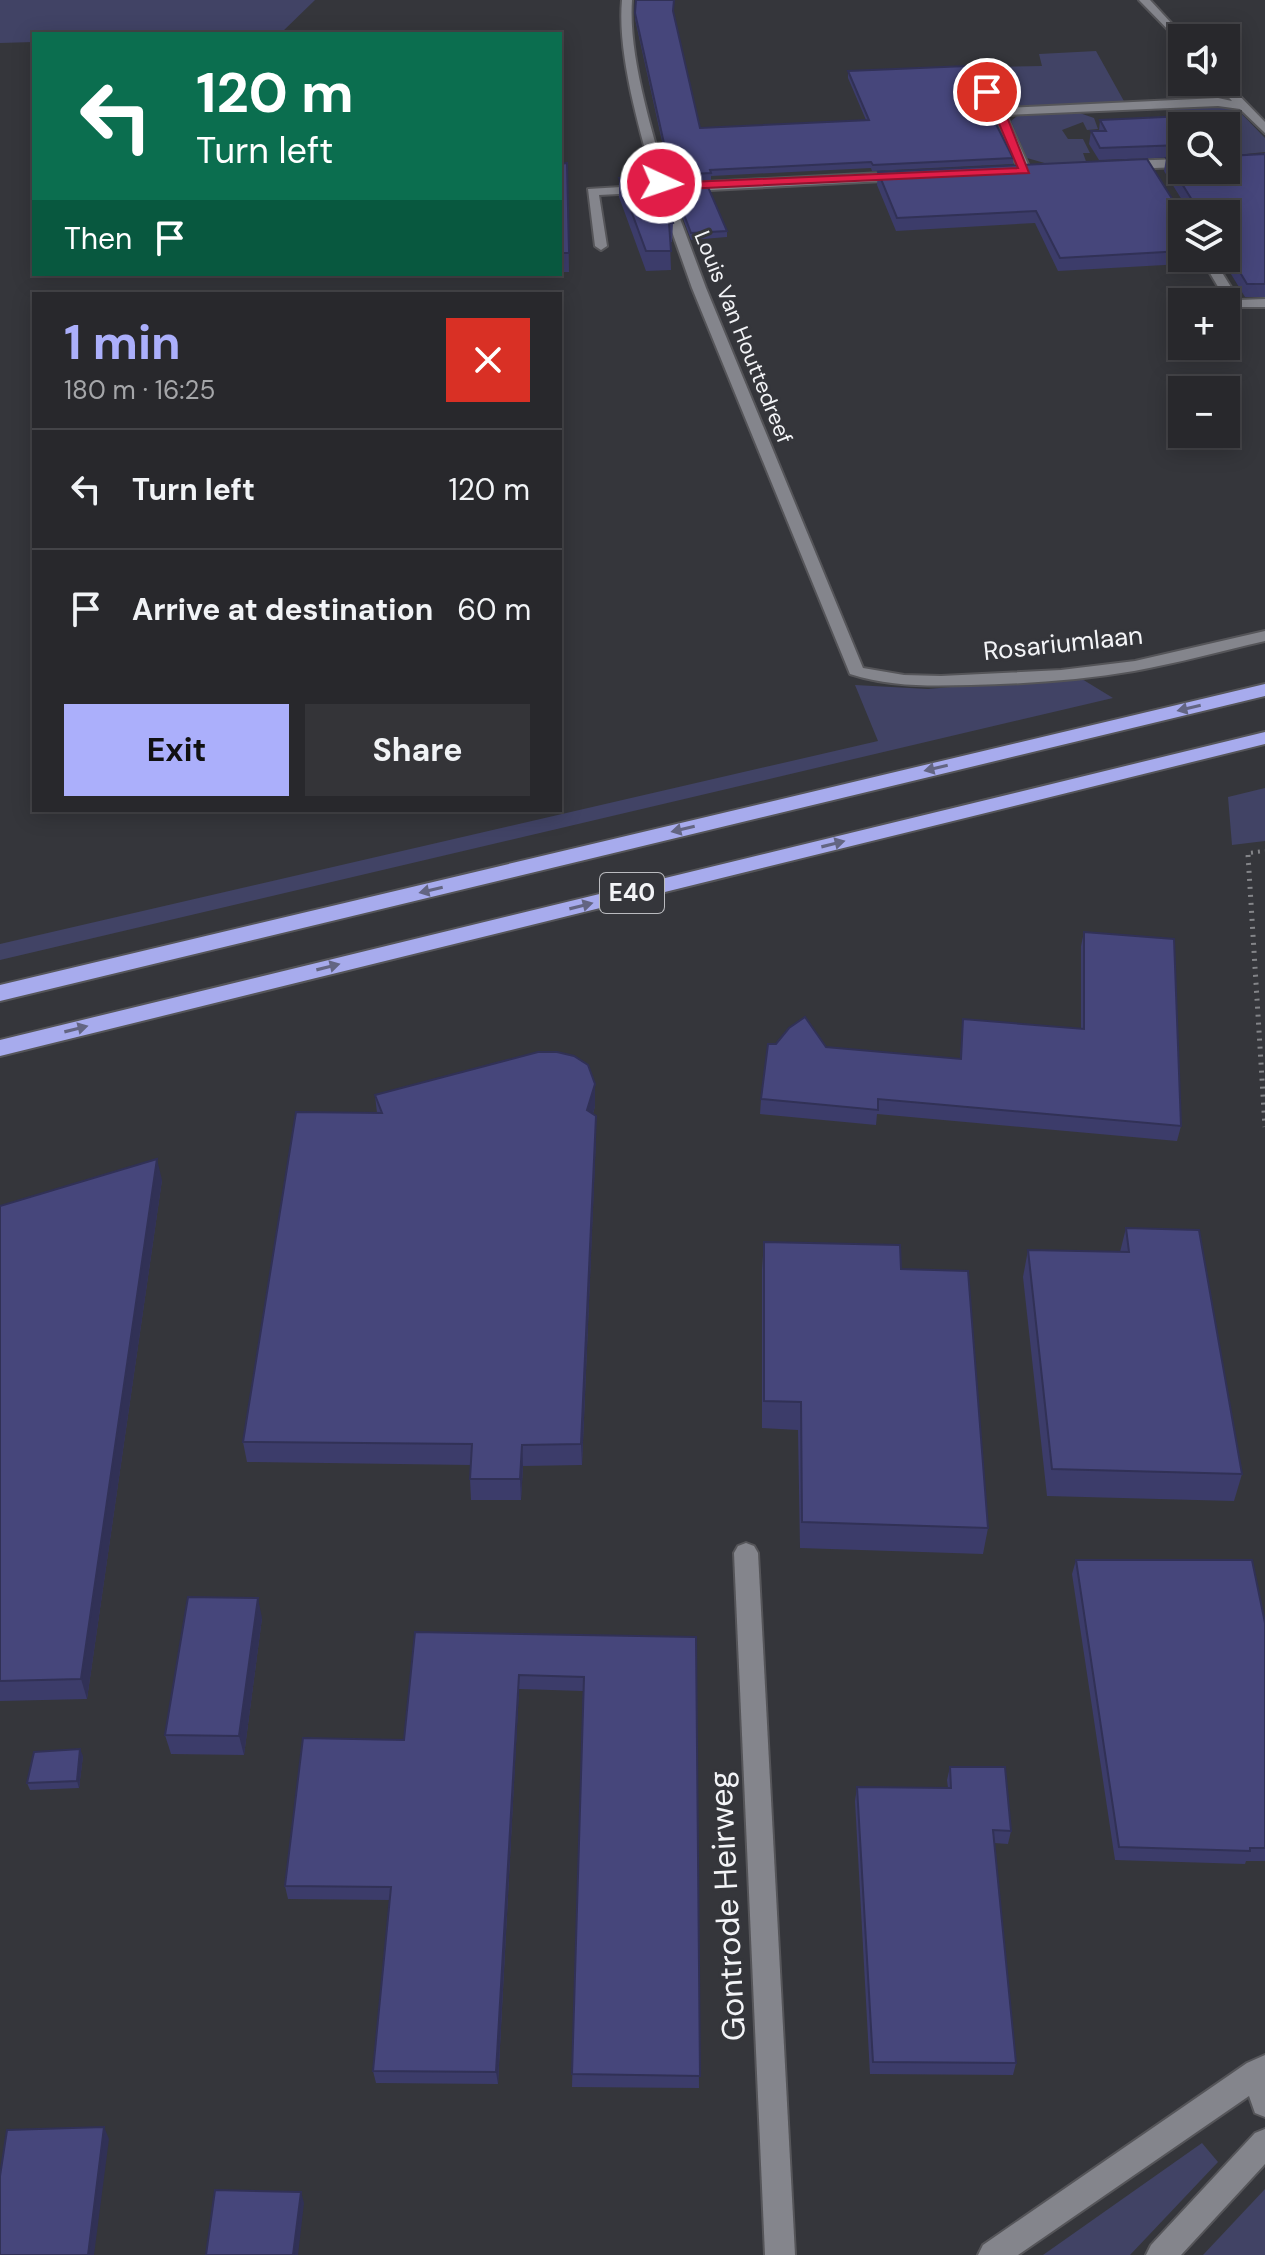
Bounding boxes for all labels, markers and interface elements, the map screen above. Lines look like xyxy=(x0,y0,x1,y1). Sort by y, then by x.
map controls xyxy=(1168,24,1240,448)
button: sound xyxy=(1168,24,1240,96)
text: 120 m xyxy=(196,56,354,129)
pin xyxy=(953,58,1021,126)
icon: left xyxy=(64,64,168,168)
icon: arrive xyxy=(965,70,1009,114)
button: search xyxy=(1168,112,1240,184)
text: Turn left xyxy=(196,127,333,174)
position arrow xyxy=(619,141,703,225)
button: layers xyxy=(1168,200,1240,272)
icon: arrive xyxy=(148,216,192,260)
text: Then xyxy=(64,219,132,258)
street label: Louis Van Houttedreef xyxy=(688,227,799,448)
button: + xyxy=(1168,288,1240,360)
text: 1 min xyxy=(64,311,181,374)
button: close xyxy=(446,318,530,402)
text: 180 m · 16:25 xyxy=(64,373,215,407)
button: − xyxy=(1168,376,1240,448)
icon: left xyxy=(64,467,108,511)
text: Turn left xyxy=(132,470,255,509)
text: 120 m xyxy=(448,470,530,509)
icon: arrive xyxy=(64,587,108,631)
text: Arrive at destination xyxy=(132,590,433,629)
text: 60 m xyxy=(457,590,531,629)
street label: Rosariumlaan xyxy=(982,618,1144,668)
one-way arrow xyxy=(1177,702,1202,715)
button: Exit xyxy=(64,704,289,796)
button: Share xyxy=(305,704,530,796)
one-way arrow xyxy=(924,763,949,775)
one-way arrow xyxy=(671,823,696,836)
one-way arrow xyxy=(821,837,846,849)
road number: E40 xyxy=(600,873,664,913)
one-way arrow xyxy=(418,884,443,896)
one-way arrow xyxy=(568,899,593,911)
one-way arrow xyxy=(316,961,341,973)
one-way arrow xyxy=(63,1023,88,1035)
street label: Gontrode Heirweg xyxy=(699,1770,755,2042)

